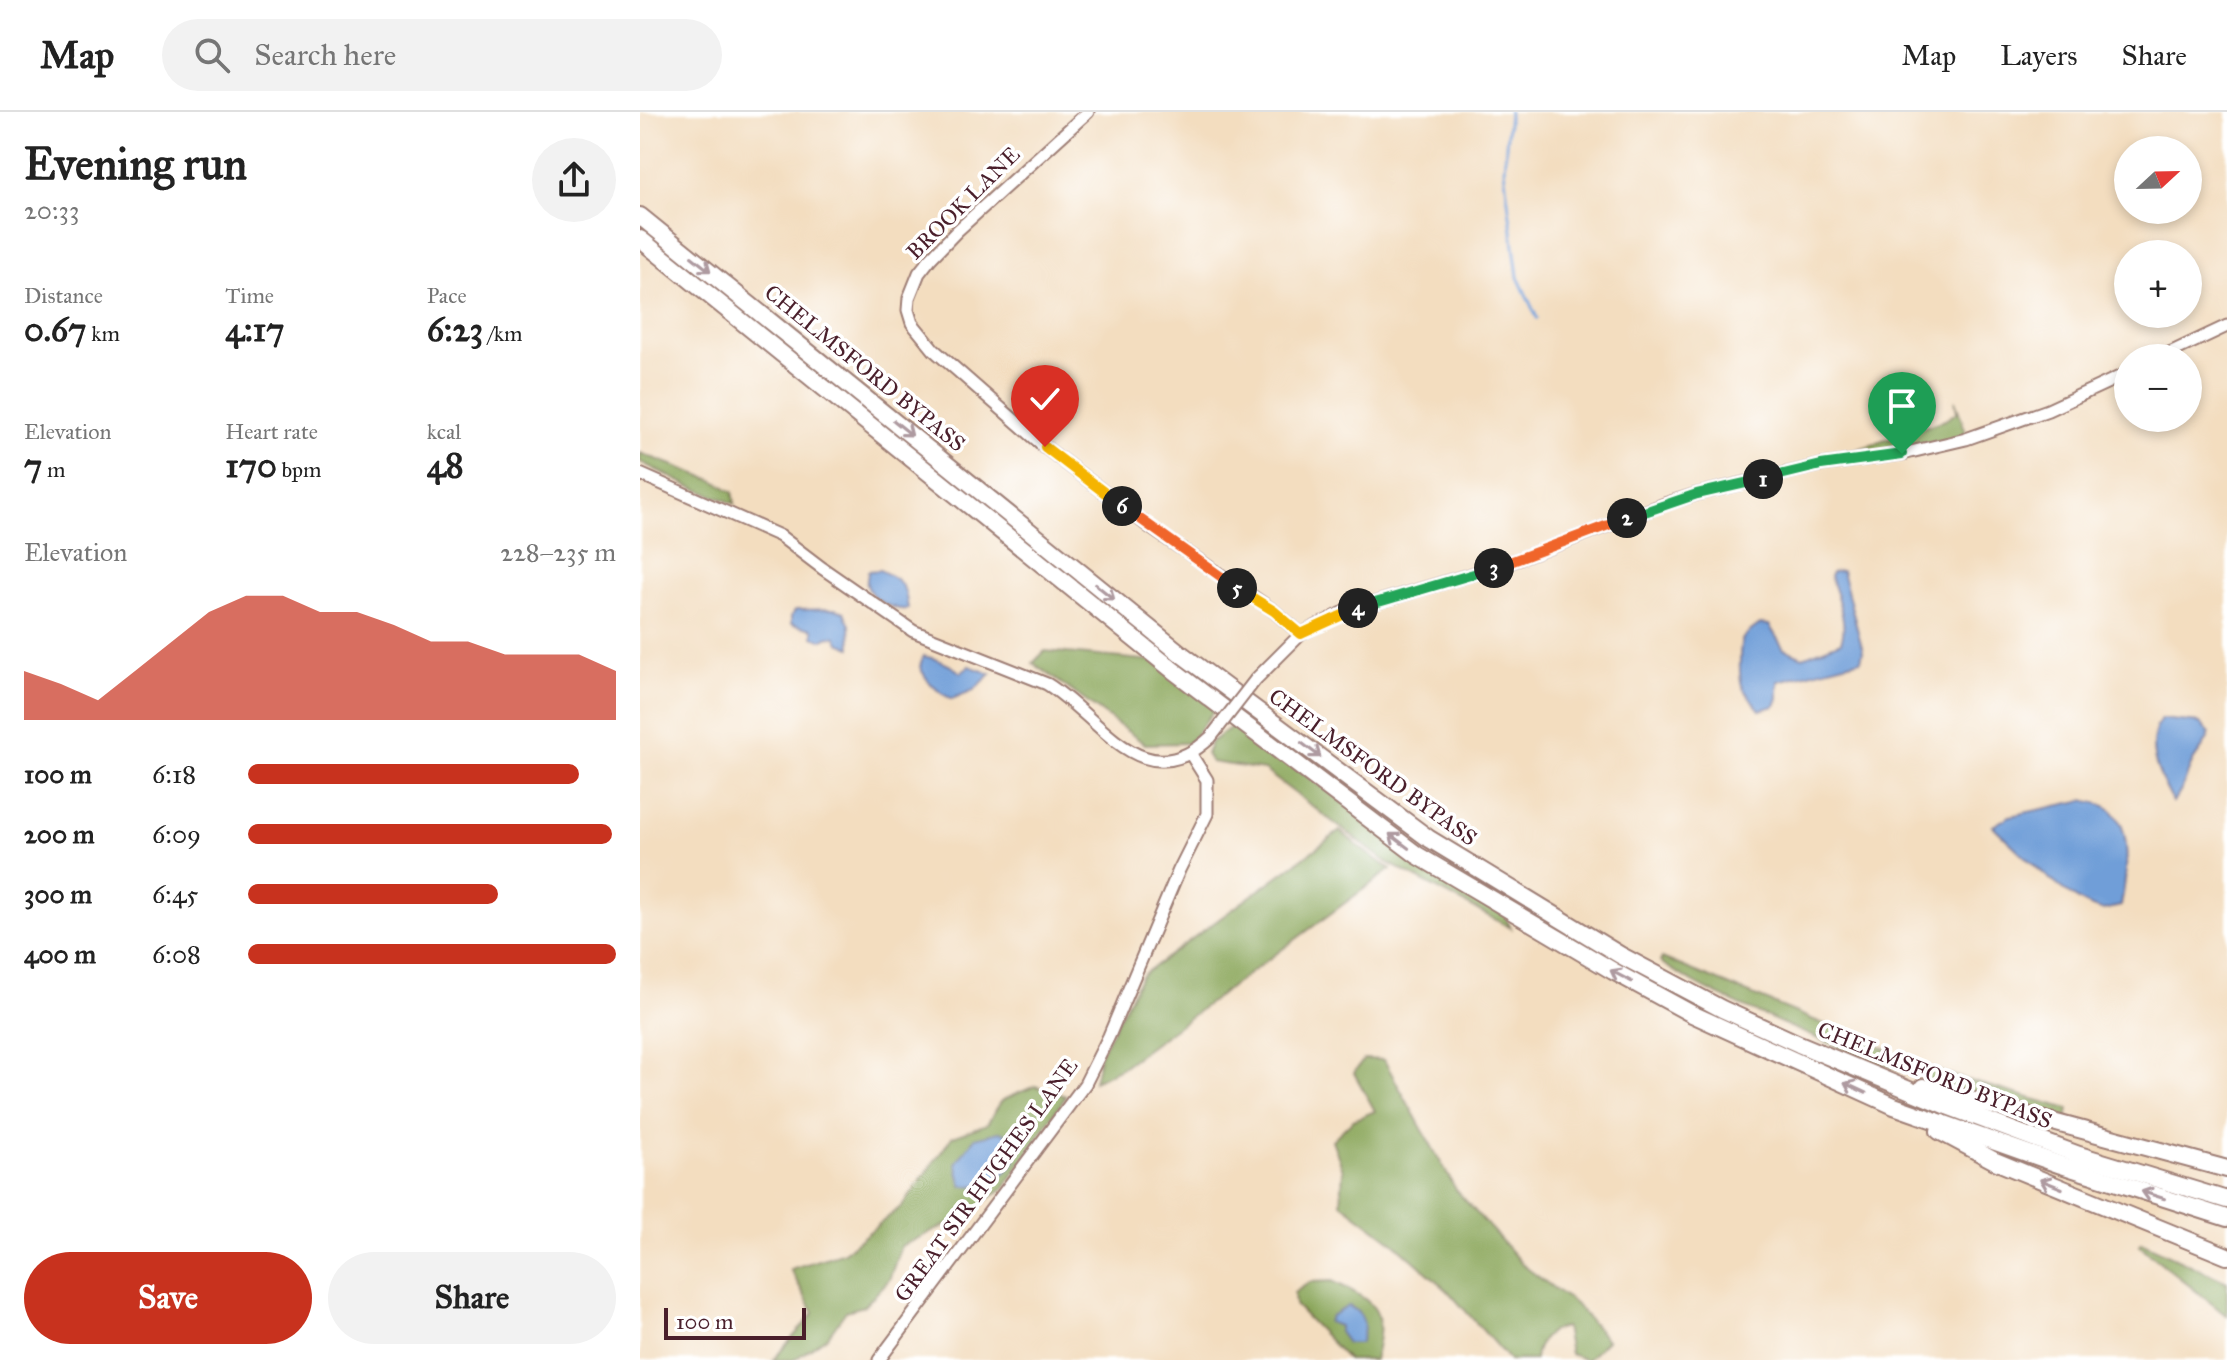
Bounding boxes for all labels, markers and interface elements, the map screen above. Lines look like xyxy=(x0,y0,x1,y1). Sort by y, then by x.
search box xyxy=(162,19,722,91)
text: Map xyxy=(40,32,114,78)
icon: search xyxy=(190,33,234,77)
text: Search here xyxy=(254,37,396,73)
text: Map xyxy=(1901,38,1956,73)
text: Layers xyxy=(2000,38,2078,73)
text: Share xyxy=(2122,38,2187,73)
north arrow xyxy=(2114,136,2202,224)
map controls xyxy=(2114,136,2202,432)
text: Evening run xyxy=(24,137,247,191)
button: share xyxy=(532,138,616,222)
street label: BROOK LANE xyxy=(901,141,1025,265)
text: 20:33 xyxy=(24,194,79,226)
button: + xyxy=(2114,240,2202,328)
one-way arrow xyxy=(690,255,711,273)
street label: CHELMSFORD BYPASS xyxy=(759,279,971,457)
text: Distance xyxy=(24,282,103,309)
text: Time xyxy=(225,282,274,309)
text: Pace xyxy=(427,282,467,309)
text: 0.67 xyxy=(24,309,86,350)
text: 4:17 xyxy=(225,309,284,350)
text: 6:23 xyxy=(427,309,483,350)
text: km xyxy=(86,320,120,347)
text: /km xyxy=(483,320,522,347)
button: − xyxy=(2114,344,2202,432)
pin xyxy=(1011,365,1079,447)
pin xyxy=(1868,372,1936,454)
icon: check xyxy=(1023,377,1067,421)
icon: arrive xyxy=(1880,384,1924,428)
text: Elevation xyxy=(24,418,111,445)
text: Heart rate xyxy=(225,418,318,445)
text: kcal xyxy=(427,418,461,445)
one-way arrow xyxy=(892,419,913,437)
text: 7 xyxy=(24,445,42,486)
text: 170 xyxy=(225,445,277,486)
text: 48 xyxy=(427,445,464,486)
text: m xyxy=(42,456,65,483)
text: bpm xyxy=(277,456,322,483)
pin: 1 xyxy=(1743,459,1783,499)
text: 1 xyxy=(1759,465,1767,492)
pin: 6 xyxy=(1102,486,1142,526)
text: 6 xyxy=(1116,492,1128,519)
pin: 2 xyxy=(1607,498,1647,538)
text: 2 xyxy=(1622,504,1632,531)
text: Elevation xyxy=(24,536,127,568)
text: 228–235 m xyxy=(500,536,616,568)
pin: 3 xyxy=(1474,548,1514,588)
text: 3 xyxy=(1490,554,1498,581)
pin: 5 xyxy=(1217,568,1257,608)
text: 5 xyxy=(1232,574,1242,601)
one-way arrow xyxy=(1094,583,1115,601)
pin: 4 xyxy=(1338,588,1378,628)
text: 4 xyxy=(1352,594,1364,621)
street label: CHELMSFORD BYPASS xyxy=(1264,682,1482,852)
one-way arrow xyxy=(1300,742,1321,759)
text: 100 m xyxy=(24,758,92,790)
text: 6:18 xyxy=(152,758,196,790)
text: 200 m xyxy=(24,818,95,850)
text: 6:09 xyxy=(152,818,201,850)
one-way arrow xyxy=(1388,833,1410,850)
text: 300 m xyxy=(24,878,92,910)
text: 6:45 xyxy=(152,878,198,910)
text: 400 m xyxy=(24,938,96,970)
text: 6:08 xyxy=(152,938,201,970)
one-way arrow xyxy=(1610,967,1633,983)
street label: CHELMSFORD BYPASS xyxy=(1814,1016,2056,1134)
street label: GREAT SIR HUGHES LANE xyxy=(889,1053,1084,1307)
one-way arrow xyxy=(1844,1080,1868,1095)
one-way arrow xyxy=(2039,1176,2064,1190)
one-way arrow xyxy=(2140,1186,2165,1201)
button: Save xyxy=(24,1252,312,1344)
button: Share xyxy=(328,1252,616,1344)
scale bar xyxy=(664,1304,806,1340)
text: 100 m xyxy=(676,1308,733,1335)

